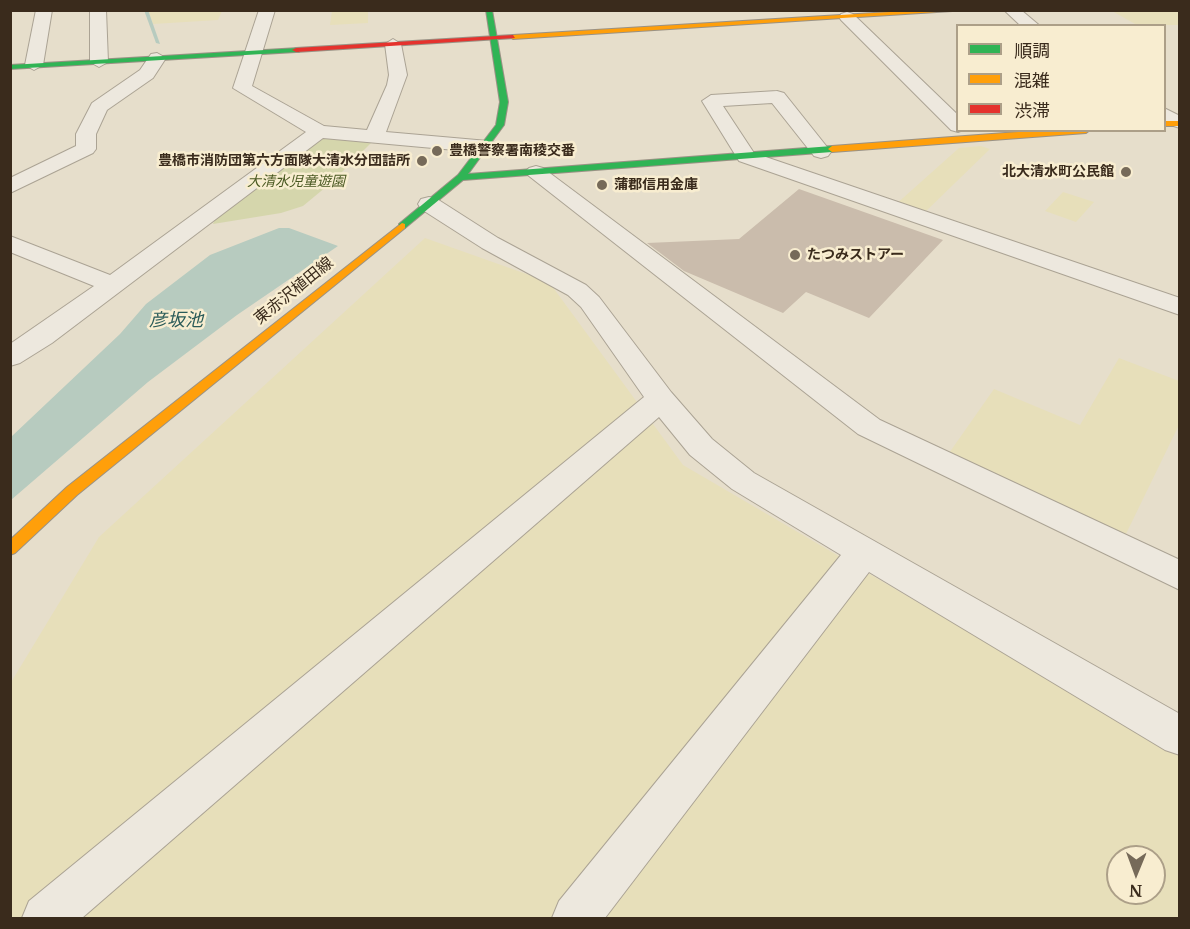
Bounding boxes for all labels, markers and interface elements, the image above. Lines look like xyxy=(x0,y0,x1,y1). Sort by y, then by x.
legend xyxy=(956,24,1166,132)
text: 順調 xyxy=(1014,39,1050,62)
text: 混雑 xyxy=(1014,69,1050,92)
text: 渋滞 xyxy=(1014,99,1050,122)
place label: 豊橋警察署南稜交番 xyxy=(449,143,575,159)
marker: 豊橋警察署南稜交番 xyxy=(430,144,444,158)
place label: 豊橋市消防団第六方面隊大清水分団詰所 xyxy=(158,153,410,169)
marker: 豊橋市消防団第六方面隊大清水分団詰所 xyxy=(415,154,429,168)
place label: 北大清水町公民館 xyxy=(1002,164,1114,180)
marker: 北大清水町公民館 xyxy=(1119,165,1133,179)
park label: 大清水児童遊園 xyxy=(247,174,345,190)
place label: 蒲郡信用金庫 xyxy=(614,177,698,193)
marker: 蒲郡信用金庫 xyxy=(595,178,609,192)
place label: たつみストアー xyxy=(807,247,904,263)
marker: たつみストアー xyxy=(788,248,802,262)
street label: 東赤沢植田線 xyxy=(251,253,337,329)
water label: 彦坂池 xyxy=(149,310,203,332)
north arrow xyxy=(1106,845,1166,905)
text: N xyxy=(1129,881,1142,901)

